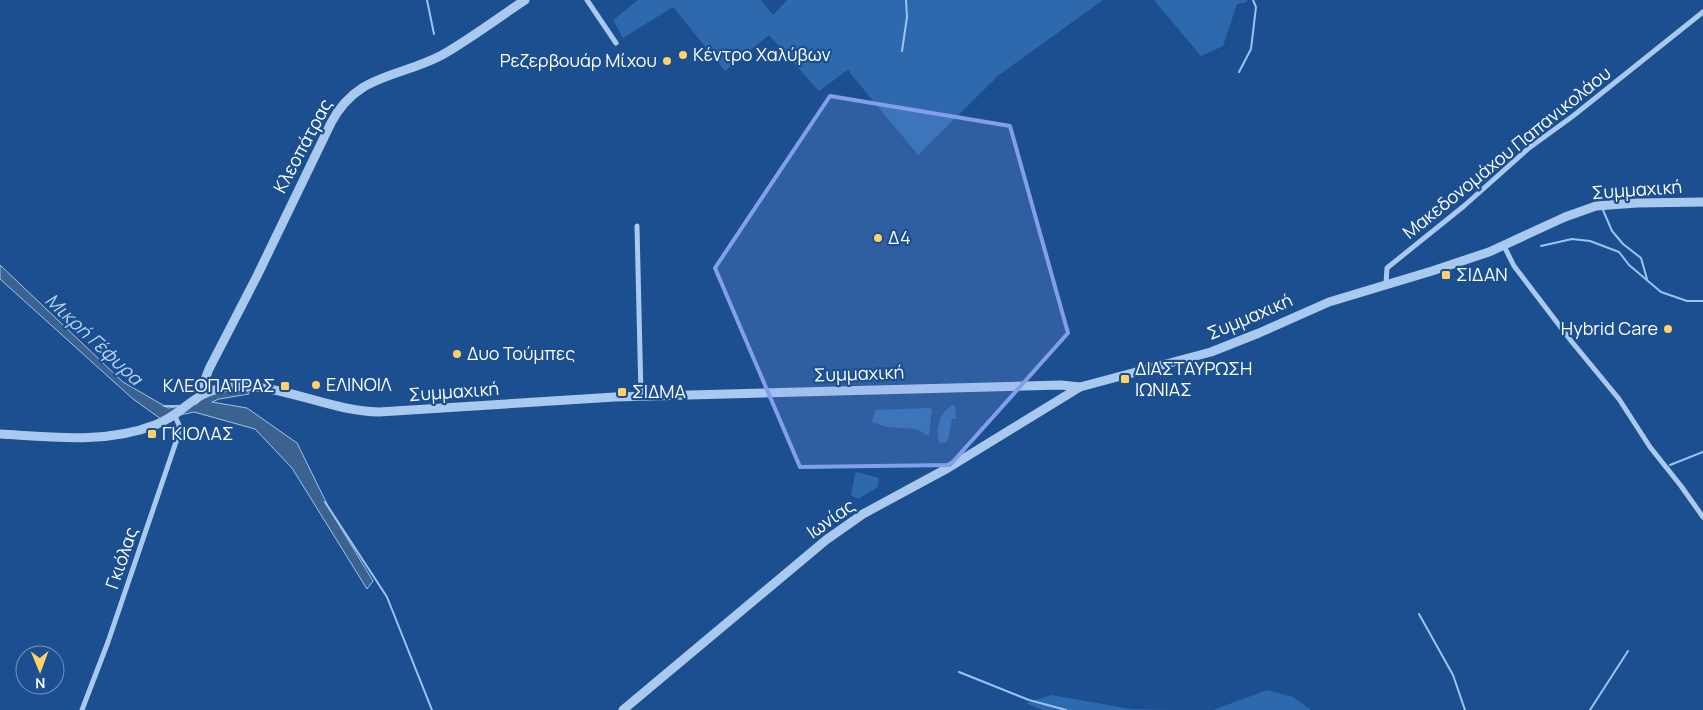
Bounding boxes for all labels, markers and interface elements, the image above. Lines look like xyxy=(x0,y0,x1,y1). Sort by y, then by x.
place label: Κέντρο Χαλύβων xyxy=(693,42,831,66)
place label: Ρεζερβουάρ Μίχου xyxy=(500,48,657,72)
marker: Κέντρο Χαλύβων xyxy=(677,49,689,61)
marker: Ρεζερβουάρ Μίχου xyxy=(661,55,673,67)
street label: Μακεδονομάχου Παπανικολάου xyxy=(1397,61,1615,244)
street label: Κλεοπάτρας xyxy=(267,94,337,197)
street label: Συμμαχική xyxy=(1591,174,1683,204)
place label: Δ4 xyxy=(888,225,911,249)
marker: Δ4 xyxy=(872,232,884,244)
place label: ΣΙΔΑΝ xyxy=(1456,262,1508,286)
marker: ΣΙΔΑΝ xyxy=(1440,269,1452,281)
water label: Μικρή Γέφυρα xyxy=(40,287,149,392)
street label: Συμμαχική xyxy=(1203,287,1296,345)
place label: Hybrid Care xyxy=(1561,316,1658,340)
marker: Hybrid Care xyxy=(1662,323,1674,335)
place label: Δυο Τούμπες xyxy=(467,341,575,365)
marker: Δυο Τούμπες xyxy=(451,348,463,360)
place label: ΔΙΑΣΤΑΥΡΩΣΗ ΙΩΝΙΑΣ xyxy=(1135,356,1252,401)
street label: Συμμαχική xyxy=(813,359,905,387)
place label: ΕΛΙΝΟΙΛ xyxy=(326,372,392,396)
place label: ΚΛΕΟΠΑΤΡΑΣ xyxy=(163,373,275,397)
marker: ΔΙΑΣΤΑΥΡΩΣΗ ΙΩΝΙΑΣ xyxy=(1119,373,1131,385)
street label: Συμμαχική xyxy=(408,376,500,406)
marker: ΕΛΙΝΟΙΛ xyxy=(310,379,322,391)
place label: ΣΙΔΜΑ xyxy=(632,379,686,403)
marker: ΚΛΕΟΠΑΤΡΑΣ xyxy=(279,380,291,392)
marker: ΣΙΔΜΑ xyxy=(616,386,628,398)
place label: ΓΚΙΟΛΑΣ xyxy=(162,421,234,445)
marker: ΓΚΙΟΛΑΣ xyxy=(146,428,158,440)
street label: Ιωνίας xyxy=(802,493,859,543)
street label: Γκιόλας xyxy=(99,523,143,592)
north arrow xyxy=(15,645,65,695)
text: N xyxy=(35,674,45,693)

